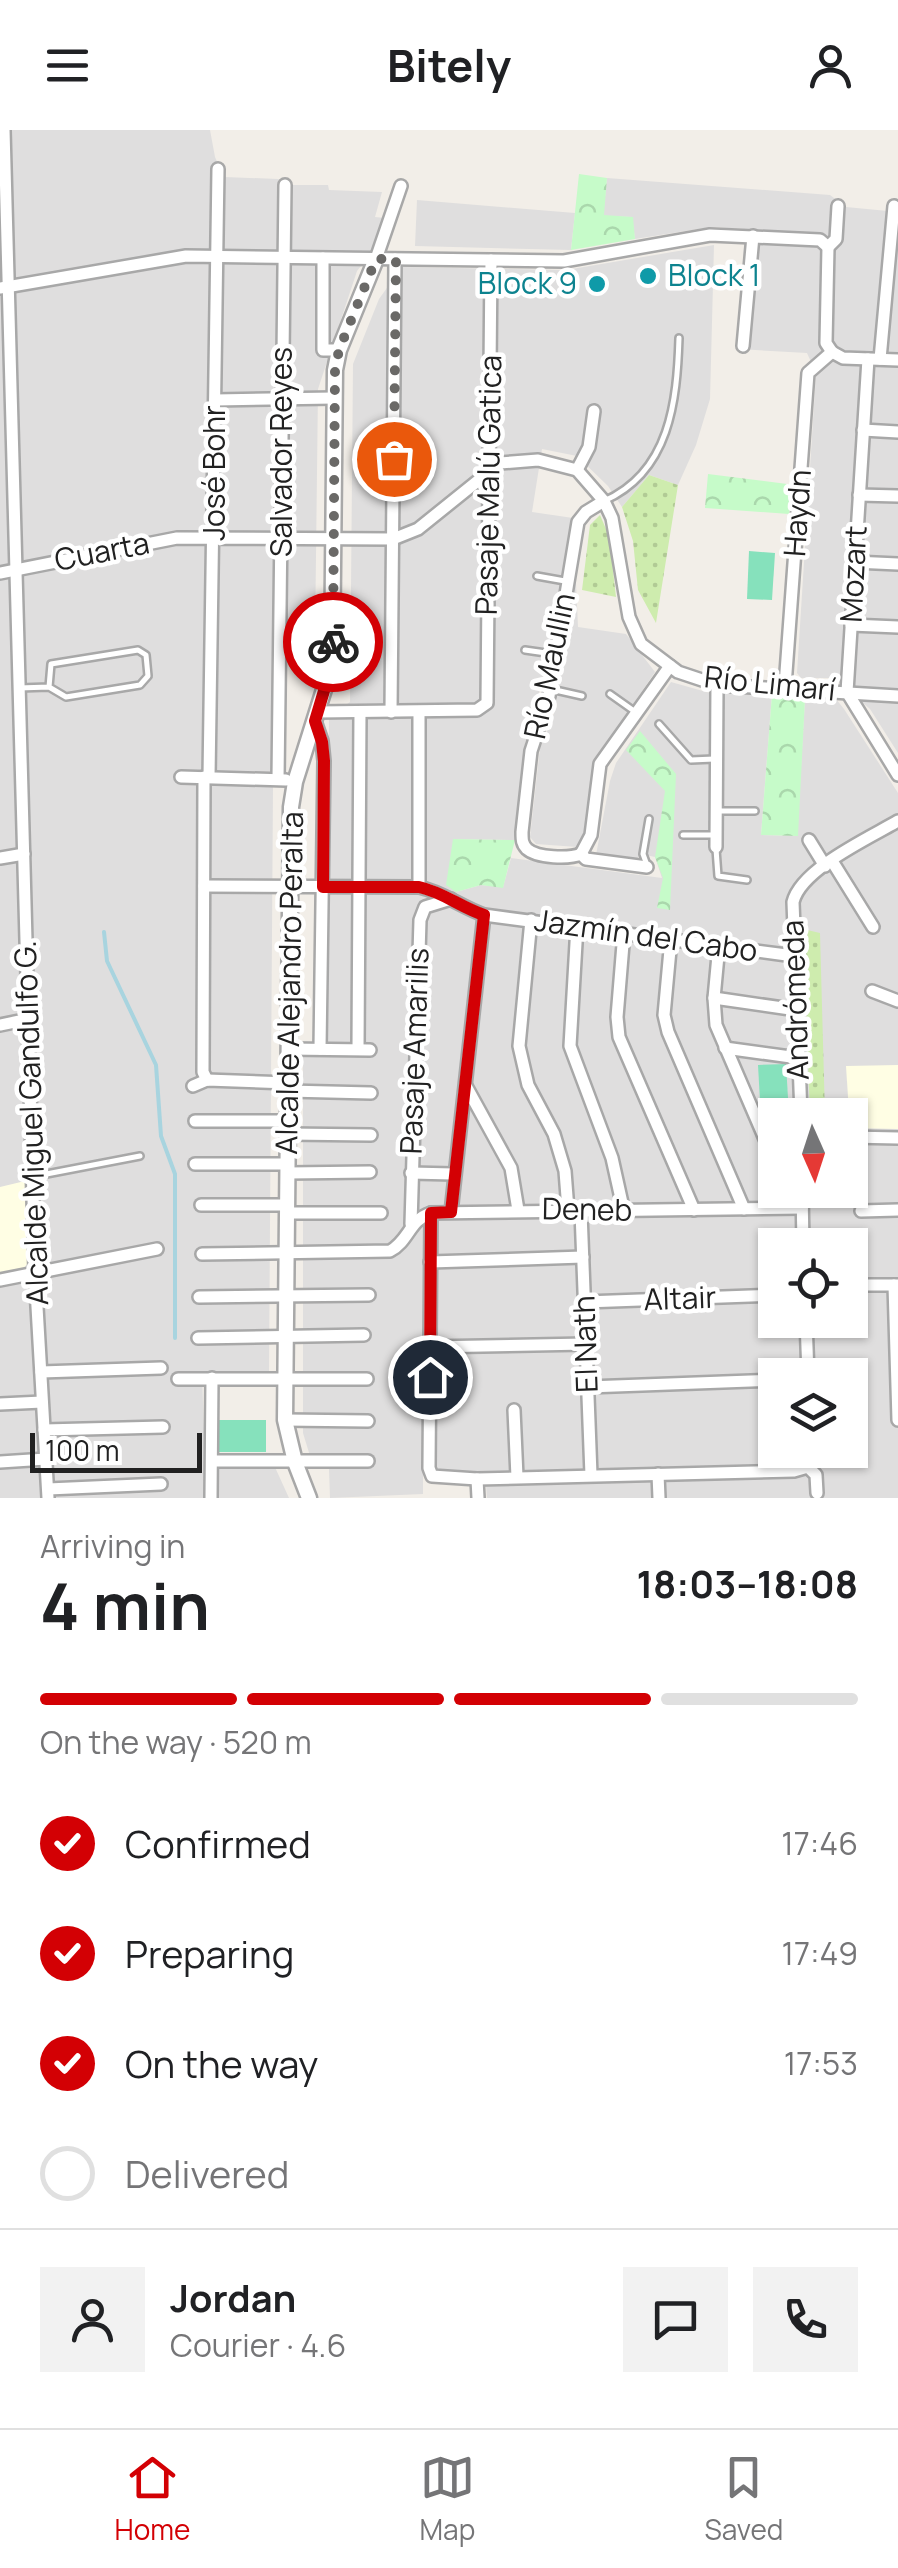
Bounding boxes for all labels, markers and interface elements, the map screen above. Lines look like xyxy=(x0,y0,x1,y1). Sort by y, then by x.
text: Bitely xyxy=(387,34,511,96)
icon: menu xyxy=(40,38,95,93)
icon: person xyxy=(803,38,858,93)
place label: Block 1 xyxy=(668,254,760,295)
place label: Block 9 xyxy=(478,262,577,303)
marker: Block 1 xyxy=(637,265,659,287)
marker: Block 9 xyxy=(586,273,608,295)
street label: Salvador Reyes xyxy=(260,347,301,557)
street label: Pasaje Malú Gatica xyxy=(465,355,510,615)
street label: José Bohr xyxy=(193,405,234,541)
pin xyxy=(352,417,437,502)
icon: bag xyxy=(367,432,422,487)
street label: Haydn xyxy=(773,468,820,558)
street label: Cuarta xyxy=(51,521,152,580)
street label: Mozart xyxy=(829,524,876,623)
street label: Río Maullin xyxy=(513,589,584,742)
courier xyxy=(283,592,383,692)
icon: bike xyxy=(306,615,361,670)
street label: Río Limarí xyxy=(702,655,838,710)
street label: Alcalde Alejandro Peralta xyxy=(265,811,312,1155)
street label: Jazmín del Cabo xyxy=(532,899,760,970)
street label: Andrómeda xyxy=(771,919,818,1081)
street label: Alcalde Miguel Gandulfo G. xyxy=(4,940,57,1306)
street label: Pasaje Amarilis xyxy=(389,947,438,1155)
north arrow xyxy=(758,1098,868,1208)
map controls xyxy=(758,1098,868,1468)
street label: Deneb xyxy=(542,1187,633,1230)
button: locate xyxy=(758,1228,868,1338)
street label: Altair xyxy=(643,1276,717,1319)
street label: El Nath xyxy=(562,1295,607,1393)
pin xyxy=(388,1335,473,1420)
icon: home xyxy=(403,1350,458,1405)
button: layers xyxy=(758,1358,868,1468)
scale bar xyxy=(30,1428,202,1472)
text: 100 m xyxy=(45,1431,119,1469)
text: Arriving in xyxy=(40,1524,185,1568)
text: 18:03–18:08 xyxy=(636,1557,858,1609)
text: 4 min xyxy=(40,1561,210,1650)
text: On the way · 520 m xyxy=(40,1720,312,1764)
icon: check xyxy=(40,1816,95,1871)
text: Confirmed xyxy=(125,1817,311,1869)
text: 17:46 xyxy=(781,1821,858,1865)
icon: check xyxy=(40,1926,95,1981)
text: Preparing xyxy=(125,1927,294,1979)
text: 17:49 xyxy=(781,1931,858,1975)
icon: check xyxy=(40,2036,95,2091)
text: On the way xyxy=(125,2037,318,2089)
text: 17:53 xyxy=(784,2041,858,2085)
text: Delivered xyxy=(125,2147,289,2199)
button: person xyxy=(40,2267,145,2372)
button: chat xyxy=(623,2267,728,2372)
button: phone xyxy=(753,2267,858,2372)
text: Jordan xyxy=(170,2271,296,2323)
text: Courier · 4.6 xyxy=(170,2323,346,2367)
tab: Home xyxy=(115,2450,190,2548)
tab: Map xyxy=(420,2450,475,2548)
tab: Saved xyxy=(704,2450,783,2548)

